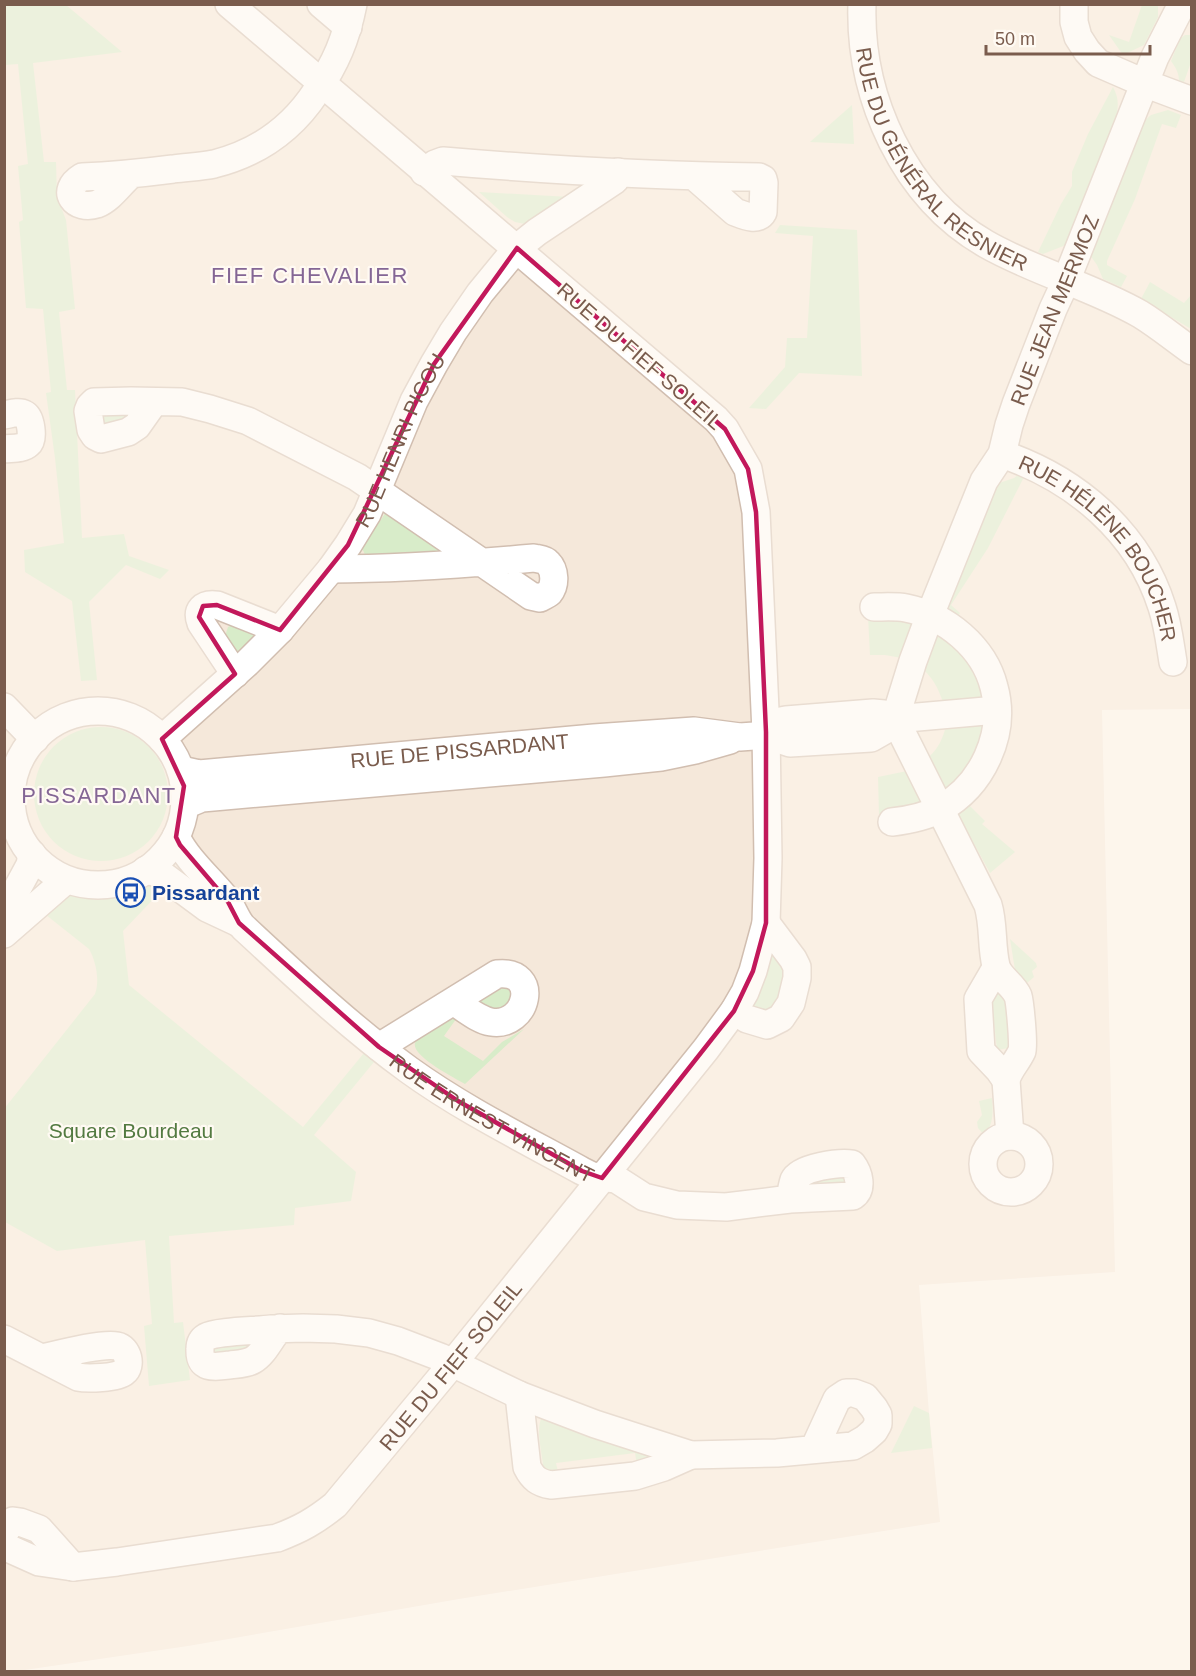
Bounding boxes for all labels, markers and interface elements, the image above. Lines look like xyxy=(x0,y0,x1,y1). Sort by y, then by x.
scale bar xyxy=(986,18,1150,56)
text: 50 m xyxy=(995,29,1035,49)
street label: RUE DU GÉNÉRAL RESNIER xyxy=(853,46,1032,275)
street label: RUE JEAN MERMOZ xyxy=(1005,211,1103,408)
district label: FIEF CHEVALIER xyxy=(211,263,409,288)
street label: RUE DU FIEF SOLEIL xyxy=(553,278,727,434)
street label: RUE HENRI PICOU xyxy=(350,349,449,531)
street label: RUE HÉLÈNE BOUCHER xyxy=(1016,450,1181,643)
street label: RUE DE PISSARDANT xyxy=(349,729,570,772)
district label: PISSARDANT xyxy=(21,783,177,808)
bus stop icon: Pissardant xyxy=(115,876,147,908)
place label: Pissardant xyxy=(152,881,259,904)
street label: RUE ERNEST VINCENT xyxy=(386,1049,598,1187)
park label: Square Bourdeau xyxy=(49,1119,213,1142)
street label: RUE DU FIEF SOLEIL xyxy=(374,1276,526,1454)

